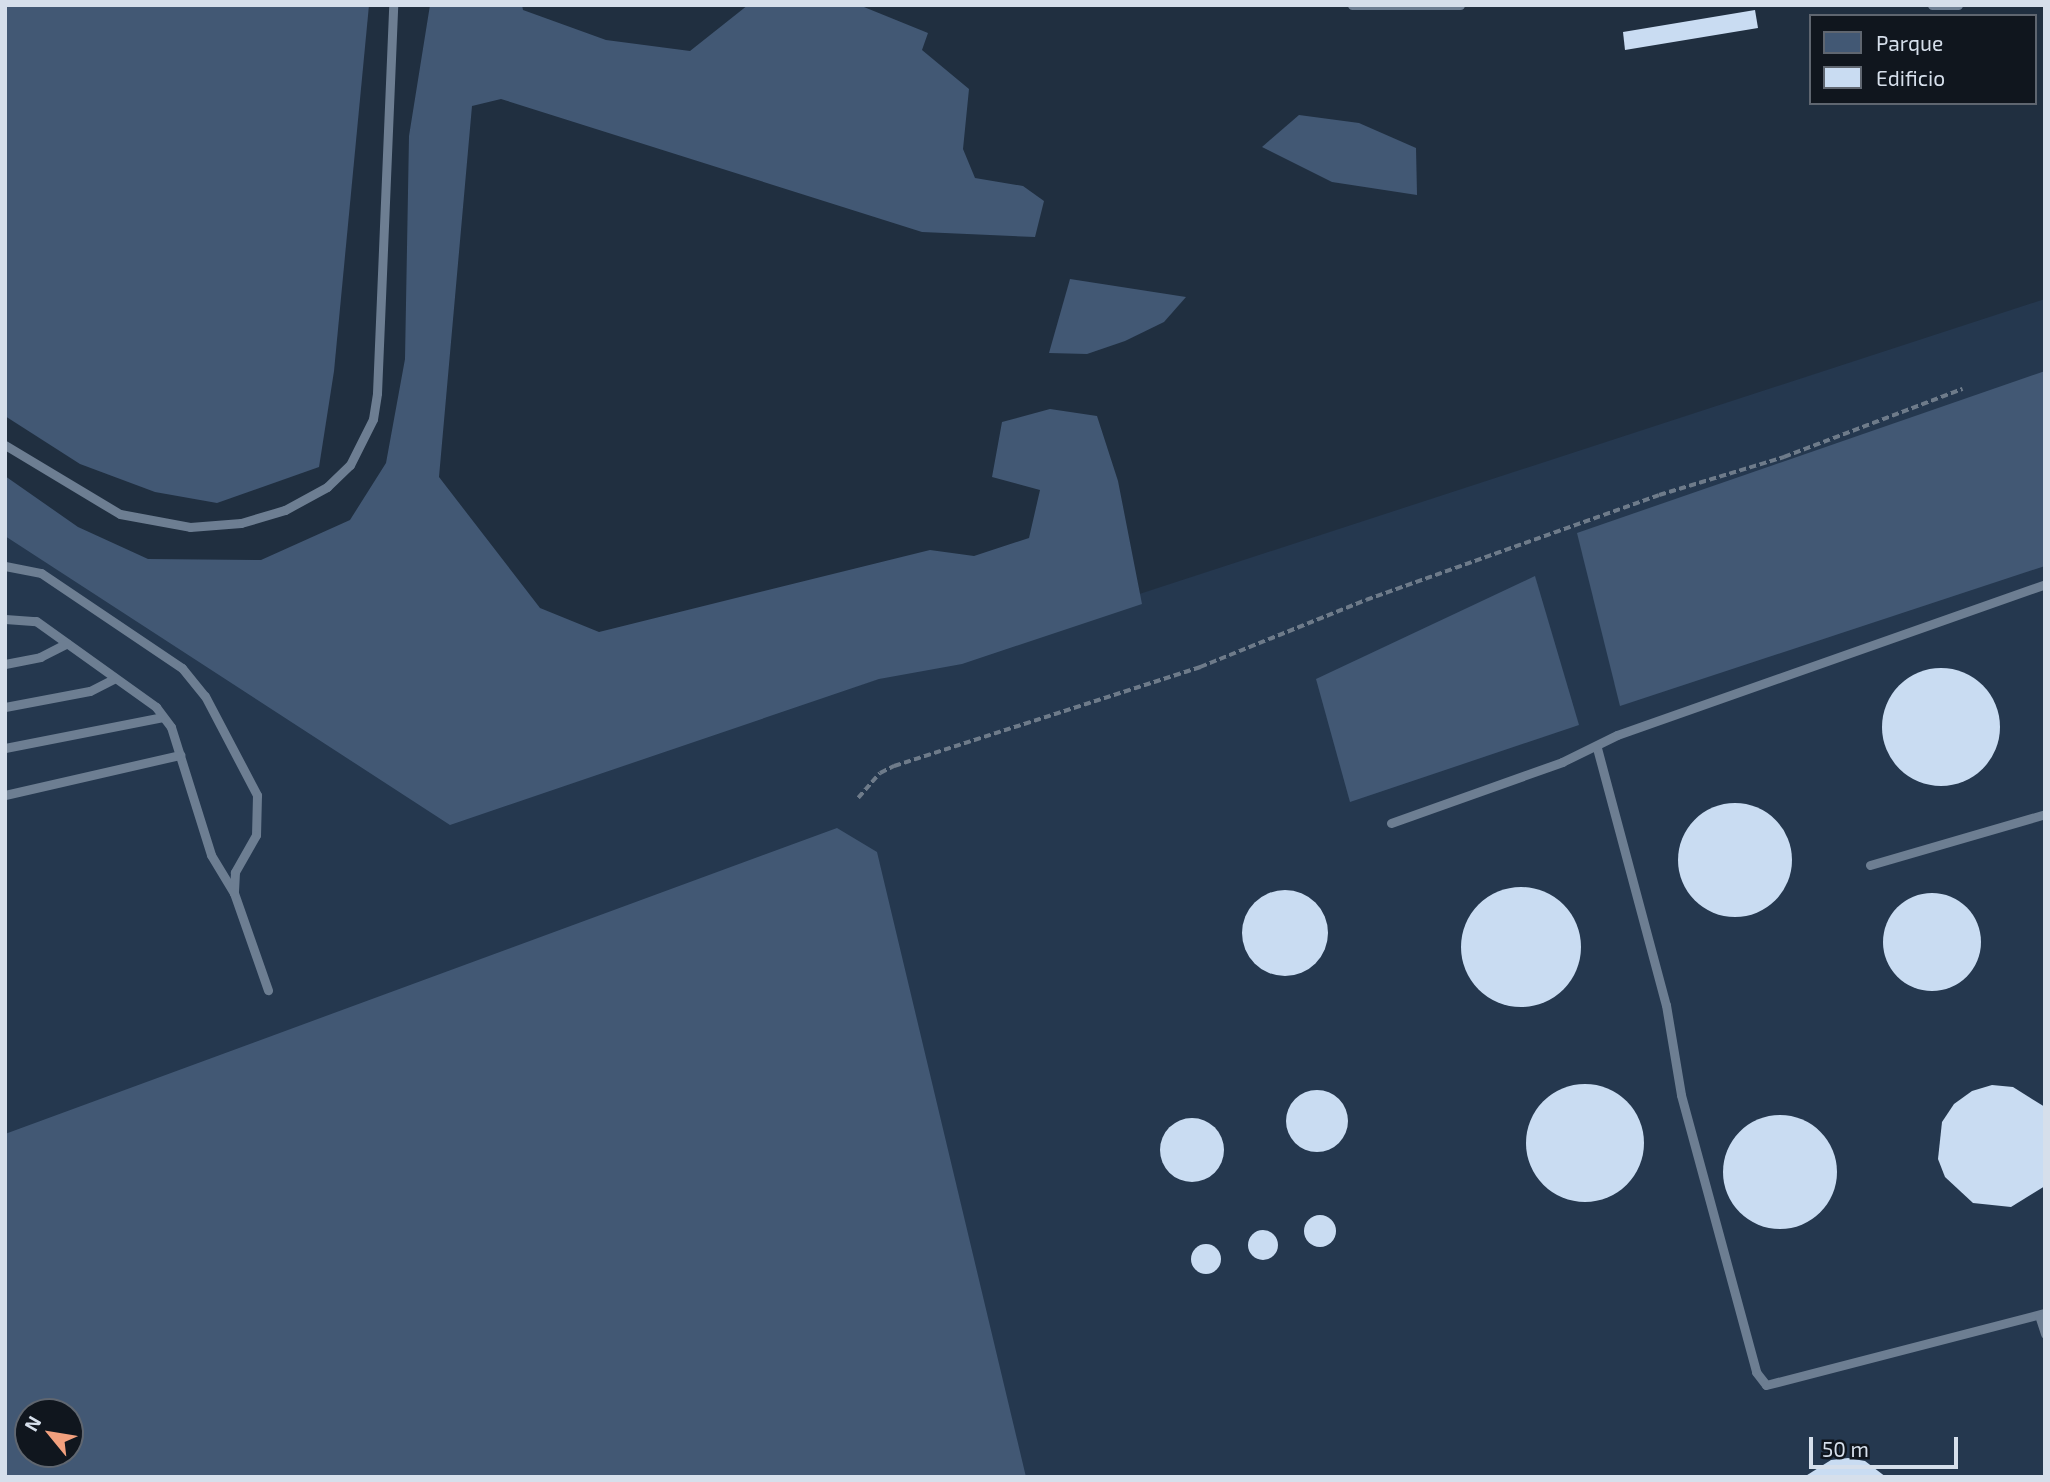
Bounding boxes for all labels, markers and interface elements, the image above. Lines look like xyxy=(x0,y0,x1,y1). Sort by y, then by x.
legend xyxy=(1808,14,2036,105)
text: Parque xyxy=(1876,30,1943,55)
text: Edificio xyxy=(1876,65,1945,90)
north arrow xyxy=(14,1398,84,1468)
text: N xyxy=(19,1412,46,1435)
scale bar xyxy=(1812,1422,1961,1466)
text: 50 m xyxy=(1822,1436,1869,1461)

